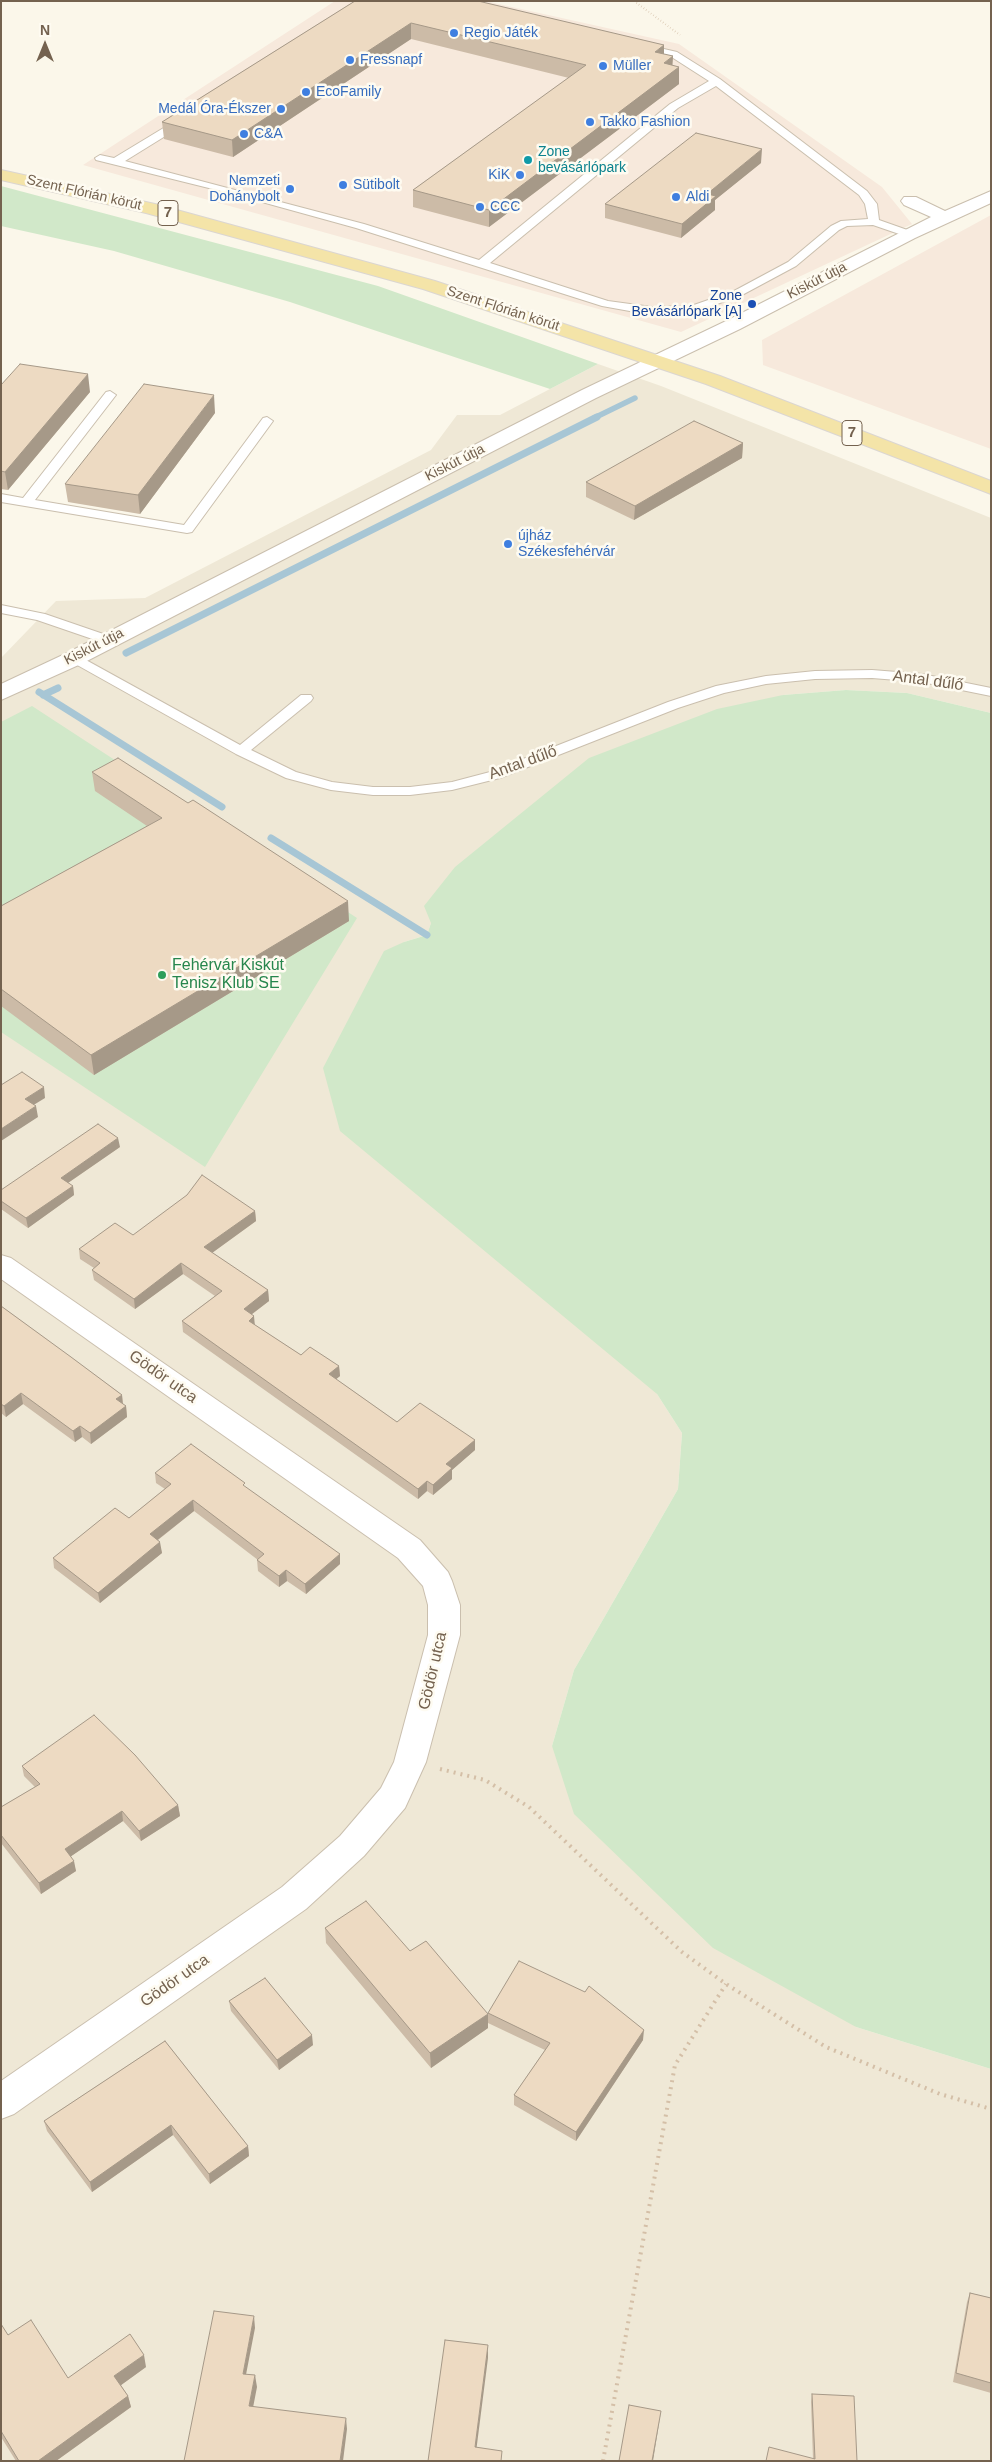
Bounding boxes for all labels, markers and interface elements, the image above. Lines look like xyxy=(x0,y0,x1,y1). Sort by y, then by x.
north arrow xyxy=(20,20,70,70)
text: N xyxy=(40,22,50,38)
place label: Regio Játék xyxy=(464,25,538,41)
marker: Regio Játék xyxy=(448,27,460,39)
place label: Fressnapf xyxy=(360,52,422,68)
marker: Fressnapf xyxy=(344,54,356,66)
place label: Müller xyxy=(613,58,651,74)
marker: Müller xyxy=(597,60,609,72)
place label: EcoFamily xyxy=(316,84,381,100)
marker: EcoFamily xyxy=(300,86,312,98)
place label: Medál Óra-Ékszer xyxy=(158,101,271,117)
marker: Medál Óra-Ékszer xyxy=(275,103,287,115)
place label: Takko Fashion xyxy=(600,114,690,130)
marker: Takko Fashion xyxy=(584,116,596,128)
place label: C&A xyxy=(254,126,283,142)
marker: C&A xyxy=(238,128,250,140)
place label: Zone bevásárlópark xyxy=(538,144,626,176)
marker: Zone bevásárlópark xyxy=(522,154,534,166)
place label: KiK xyxy=(488,167,510,183)
marker: KiK xyxy=(514,169,526,181)
street label: Szent Flórián körút xyxy=(25,172,143,214)
place label: Nemzeti Dohánybolt xyxy=(209,173,280,206)
place label: Sütibolt xyxy=(353,177,400,193)
marker: Sütibolt xyxy=(337,179,349,191)
marker: Nemzeti Dohánybolt xyxy=(284,183,296,195)
place label: Aldi xyxy=(686,189,709,205)
marker: Aldi xyxy=(670,191,682,203)
place label: CCC xyxy=(490,199,520,215)
road number: 7 xyxy=(158,200,178,226)
marker: CCC xyxy=(474,201,486,213)
street label: Kiskút útja xyxy=(784,259,850,303)
street label: Szent Flórián körút xyxy=(445,283,561,335)
place label: Zone Bevásárlópark [A] xyxy=(632,288,742,321)
marker: Zone Bevásárlópark [A] xyxy=(746,298,758,310)
road number: 7 xyxy=(842,420,862,446)
street label: Kiskút útja xyxy=(422,441,488,485)
place label: újház Székesfehérvár xyxy=(518,528,615,560)
marker: újház Székesfehérvár xyxy=(502,538,514,550)
street label: Kiskút útja xyxy=(61,625,127,669)
street label: Antal dűlő xyxy=(891,667,965,695)
street label: Antal dűlő xyxy=(486,742,560,784)
place label: Fehérvár Kiskút Tenisz Klub SE xyxy=(172,956,284,994)
marker: Fehérvár Kiskút Tenisz Klub SE xyxy=(156,969,168,981)
street label: Gödör utca xyxy=(125,1346,201,1408)
street label: Gödör utca xyxy=(415,1630,451,1712)
street label: Gödör utca xyxy=(137,1950,213,2012)

